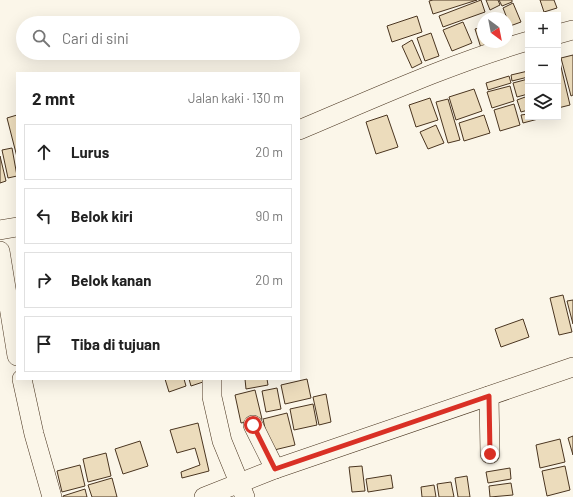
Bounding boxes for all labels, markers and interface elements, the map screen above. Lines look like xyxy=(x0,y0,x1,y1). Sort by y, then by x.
north arrow xyxy=(477,12,513,48)
map controls xyxy=(525,12,561,120)
button: + xyxy=(525,12,561,48)
search box xyxy=(16,16,300,60)
icon: search xyxy=(30,27,52,49)
text: Cari di sini xyxy=(62,29,129,47)
button: − xyxy=(525,48,561,84)
button: layers xyxy=(525,84,561,120)
text: 2 mnt xyxy=(32,88,75,108)
text: Jalan kaki · 130 m xyxy=(188,90,284,106)
icon: ahead xyxy=(33,141,55,163)
text: Lurus xyxy=(71,143,109,161)
text: 20 m xyxy=(255,144,283,160)
icon: left xyxy=(33,205,55,227)
text: Belok kiri xyxy=(71,207,133,225)
text: 90 m xyxy=(256,208,283,224)
icon: right xyxy=(33,269,55,291)
text: Belok kanan xyxy=(71,271,151,289)
text: 20 m xyxy=(255,272,283,288)
icon: arrive xyxy=(33,333,55,355)
text: Tiba di tujuan xyxy=(71,335,160,353)
route start xyxy=(244,416,262,434)
route end xyxy=(481,445,499,463)

